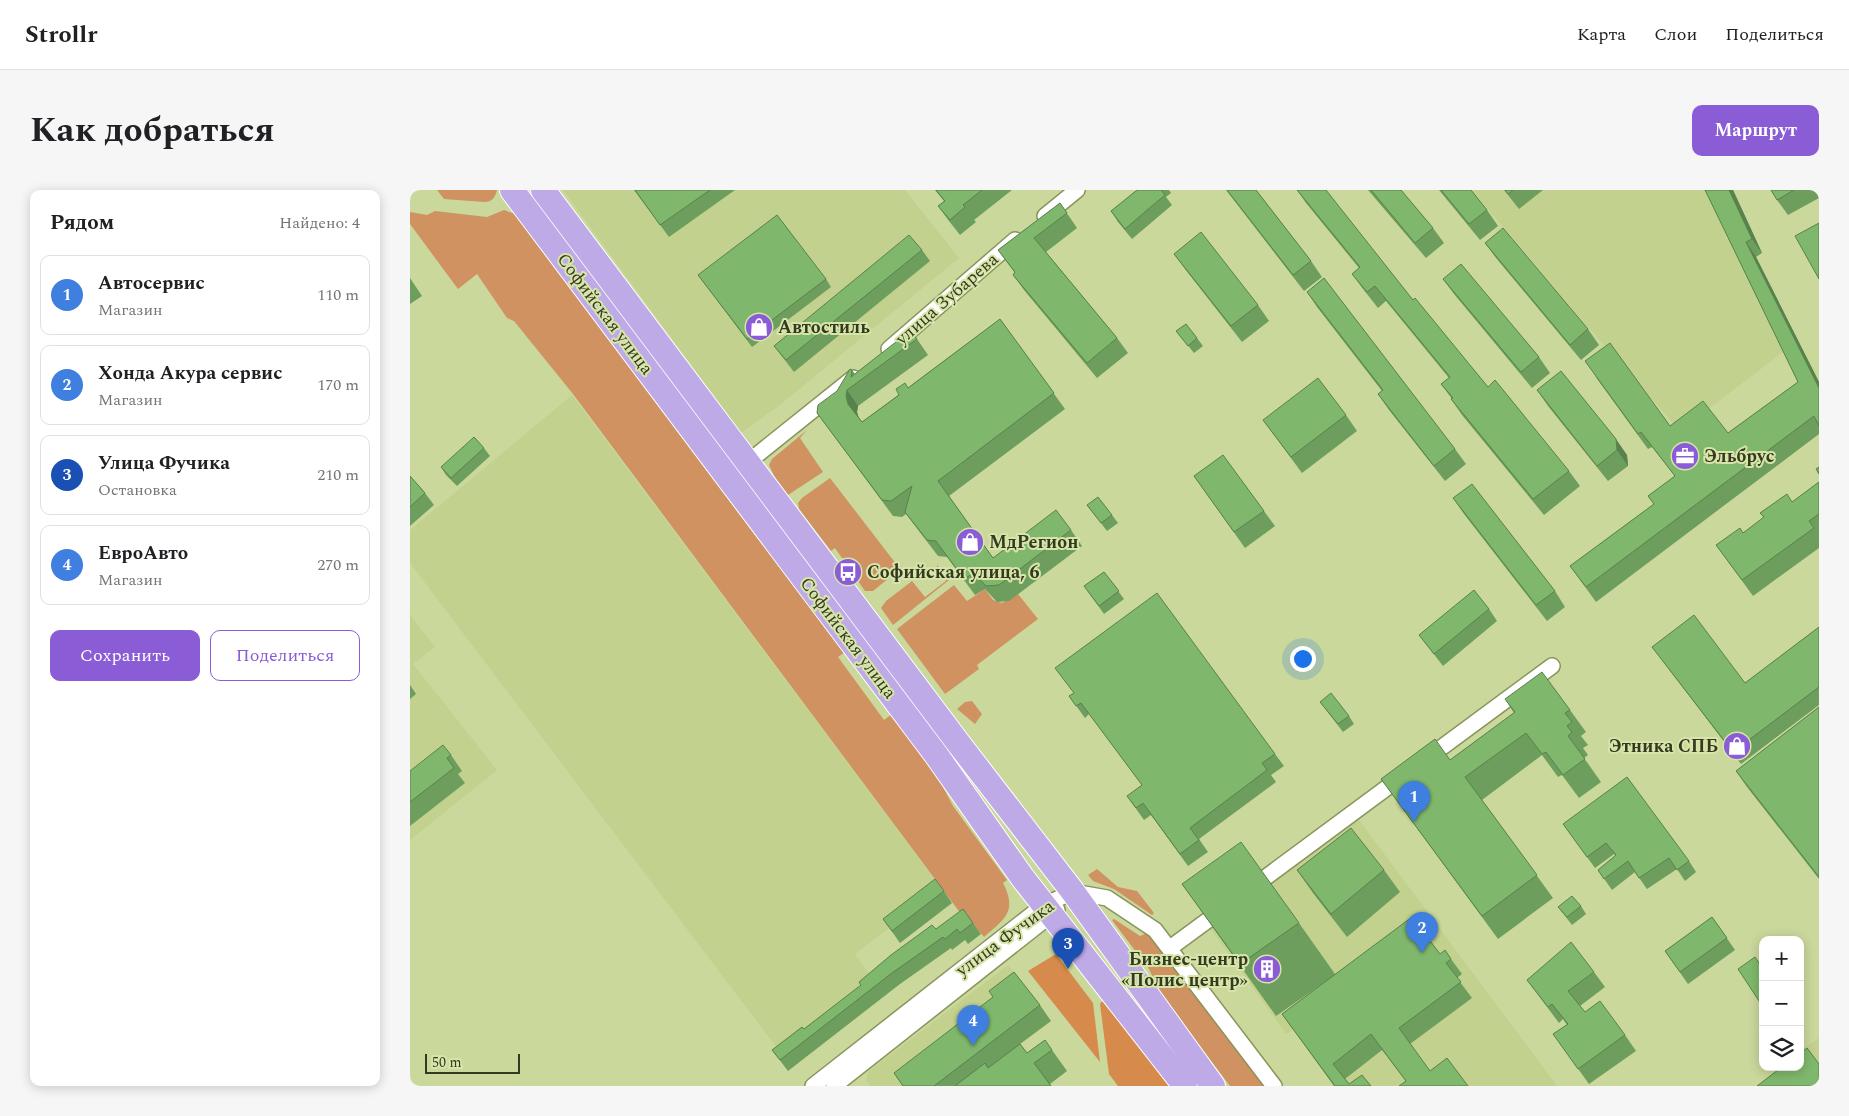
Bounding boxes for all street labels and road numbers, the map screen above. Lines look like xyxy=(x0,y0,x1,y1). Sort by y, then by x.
street label: улица Зубарева xyxy=(889,246,1005,352)
street label: Софийская улица xyxy=(550,247,660,381)
street label: Софийская улица xyxy=(793,571,903,705)
street label: улица Фучика xyxy=(949,893,1060,984)

